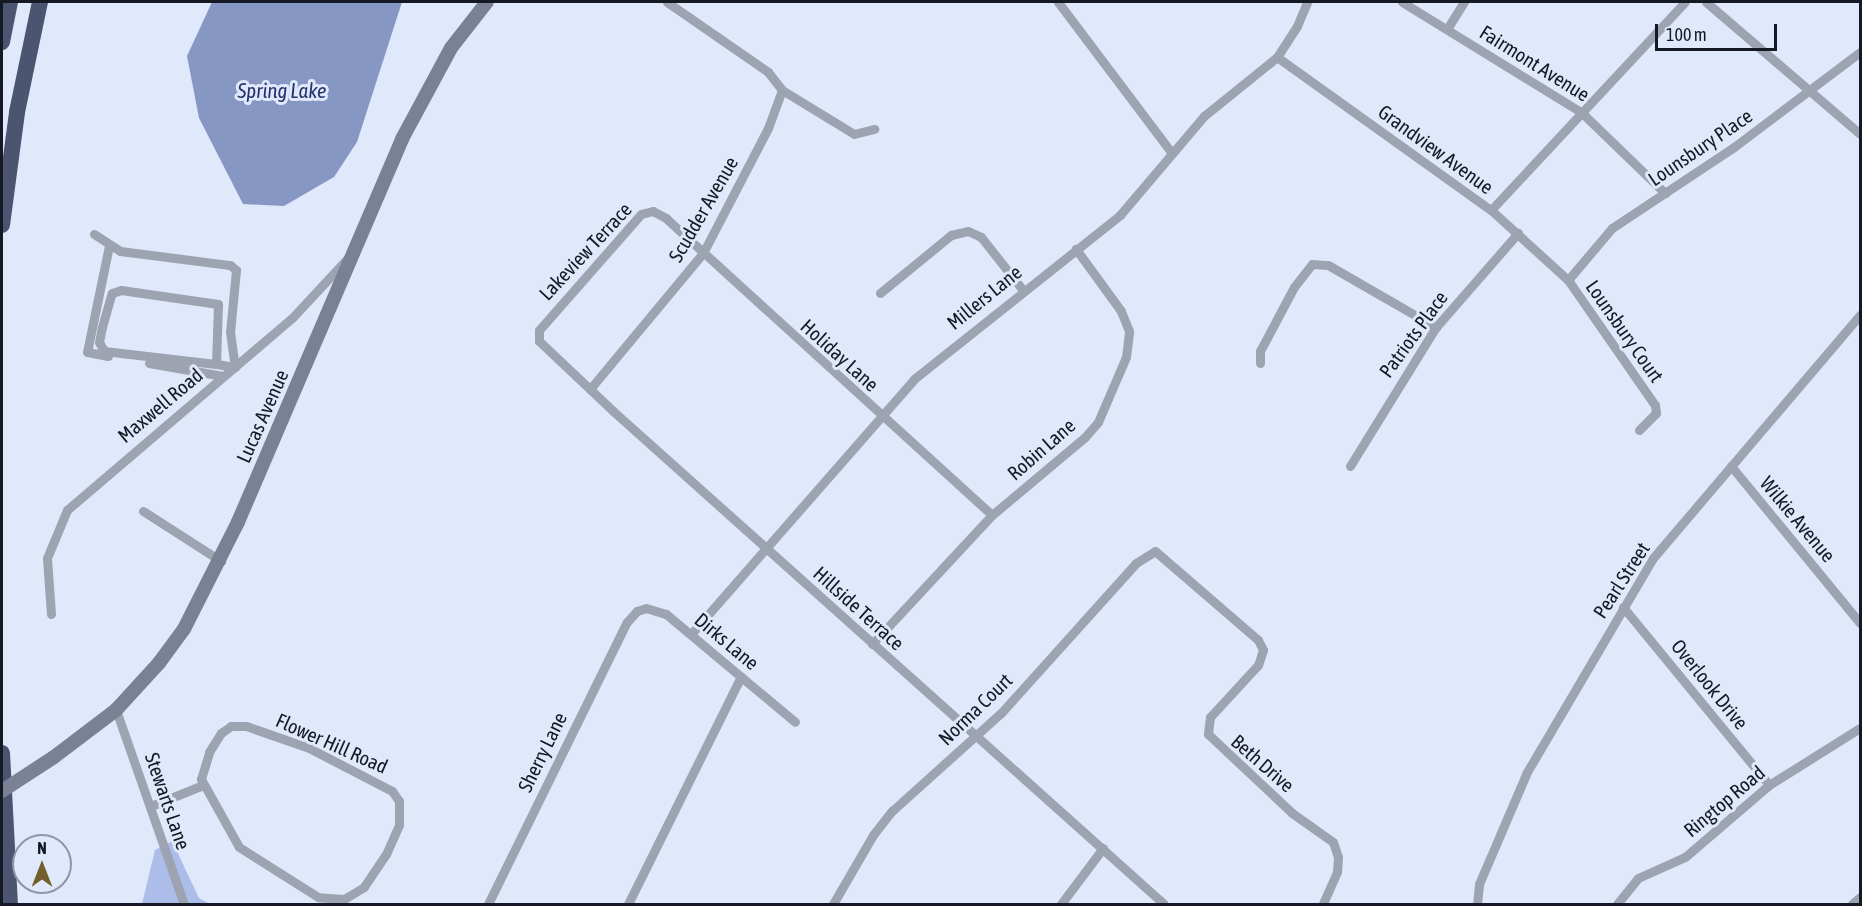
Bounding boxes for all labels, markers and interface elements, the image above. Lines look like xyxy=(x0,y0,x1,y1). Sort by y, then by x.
scale bar xyxy=(1658,12,1780,50)
street label: Fairmont Avenue xyxy=(1476,20,1594,106)
text: 100 m xyxy=(1666,24,1707,45)
water label: Spring Lake xyxy=(238,77,326,103)
street label: Grandview Avenue xyxy=(1374,99,1498,199)
street label: Lounsbury Place xyxy=(1643,103,1757,191)
street label: Scudder Avenue xyxy=(663,152,743,266)
street label: Lakeview Terrace xyxy=(534,197,636,305)
street label: Millers Lane xyxy=(942,260,1026,334)
street label: Lounsbury Court xyxy=(1581,275,1669,387)
street label: Patriots Place xyxy=(1374,286,1452,382)
street label: Holiday Lane xyxy=(796,314,884,396)
street label: Maxwell Road xyxy=(113,363,207,447)
street label: Lucas Avenue xyxy=(231,366,293,466)
street label: Robin Lane xyxy=(1002,413,1080,485)
street label: Wilkie Avenue xyxy=(1755,471,1841,567)
street label: Pearl Street xyxy=(1588,537,1654,623)
street label: Hillside Terrace xyxy=(809,561,909,655)
street label: Dirks Lane xyxy=(690,607,764,675)
street label: Overlook Drive xyxy=(1666,634,1754,734)
street label: Norma Court xyxy=(933,668,1017,750)
street label: Flower Hill Road xyxy=(273,708,391,778)
street label: Sherry Lane xyxy=(512,708,572,796)
street label: Beth Drive xyxy=(1227,729,1299,797)
street label: Stewarts Lane xyxy=(140,749,196,853)
street label: Ringtop Road xyxy=(1679,760,1769,842)
north arrow xyxy=(12,834,72,894)
text: N xyxy=(37,839,47,857)

